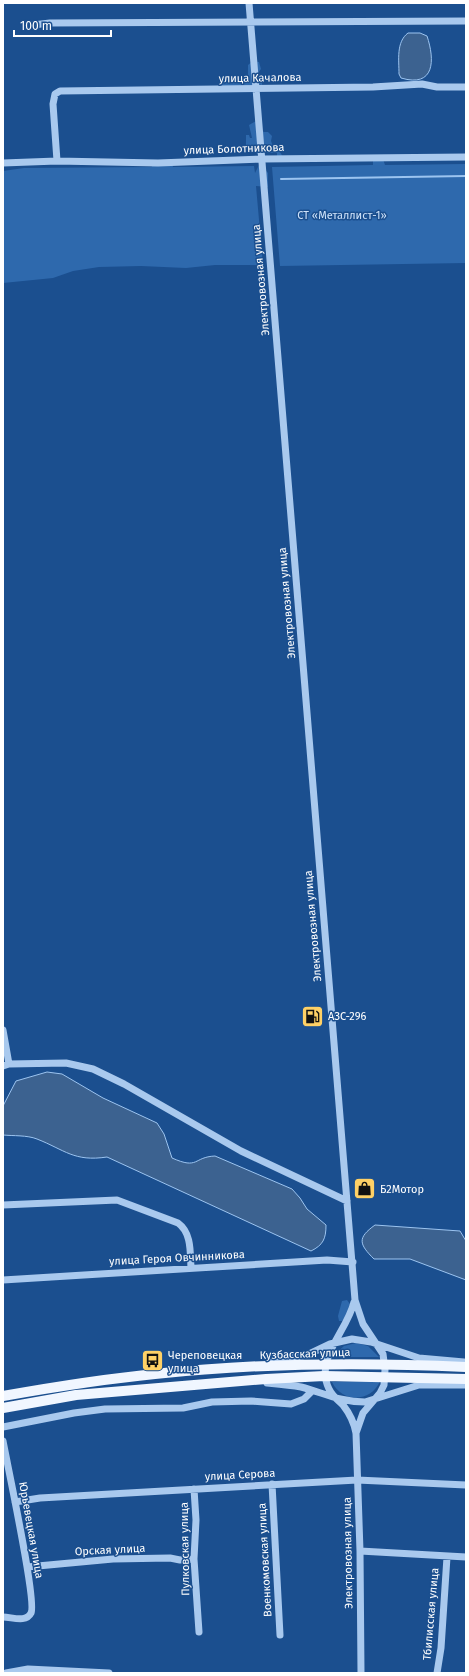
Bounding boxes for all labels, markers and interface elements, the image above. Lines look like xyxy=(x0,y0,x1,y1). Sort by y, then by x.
scale bar xyxy=(14,12,111,38)
text: 100 m xyxy=(20,19,52,33)
street label: улица Качалова xyxy=(218,71,302,85)
street label: улица Болотникова xyxy=(183,141,285,157)
park label: СТ «Металлист-1» xyxy=(297,209,387,222)
street label: Электровозная улица xyxy=(250,224,272,336)
street label: Электровозная улица xyxy=(276,547,298,659)
street label: Электровозная улица xyxy=(302,870,324,982)
fuel station icon: АЗС-296 xyxy=(300,1003,326,1029)
place label: АЗС-296 xyxy=(328,1010,366,1023)
shop icon: Б2Мотор xyxy=(352,1176,378,1202)
place label: Б2Мотор xyxy=(380,1183,424,1196)
street label: улица Героя Овчинникова xyxy=(109,1248,245,1268)
street label: Кузбасская улица xyxy=(259,1346,351,1362)
bus stop icon: Череповецкая улица xyxy=(140,1348,166,1374)
place label: Череповецкая улица xyxy=(168,1349,242,1375)
street label: улица Серова xyxy=(204,1467,276,1483)
street label: Юрьевецкая улица xyxy=(16,1481,46,1579)
street label: Электровозная улица xyxy=(341,1497,355,1609)
street label: Пулковская улица xyxy=(178,1502,192,1596)
street label: Военкомовская улица xyxy=(256,1503,274,1617)
street label: Орская улица xyxy=(74,1542,146,1558)
street label: Тбилисская улица xyxy=(420,1567,442,1661)

